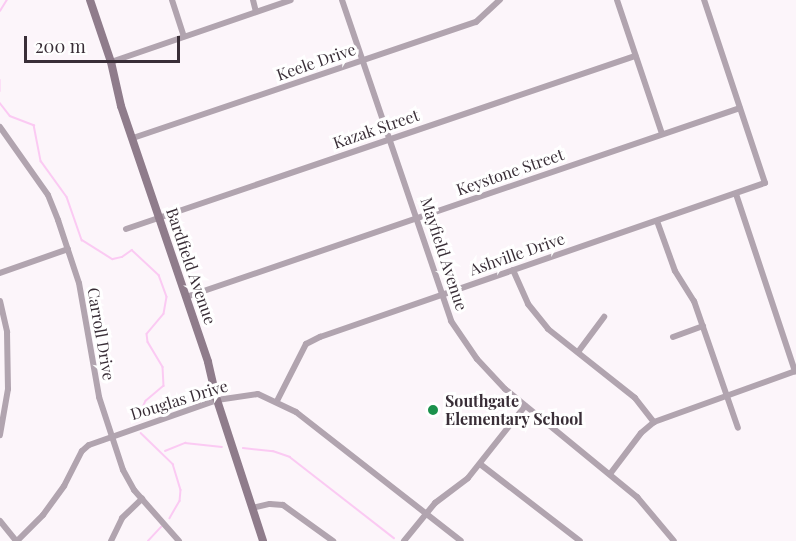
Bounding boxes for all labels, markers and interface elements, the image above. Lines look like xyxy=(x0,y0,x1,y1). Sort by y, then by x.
scale bar xyxy=(27,24,183,62)
text: 200 m xyxy=(35,34,86,58)
street label: Keele Drive xyxy=(274,40,358,84)
street label: Kazak Street xyxy=(330,105,422,153)
street label: Keystone Street xyxy=(454,145,566,199)
street label: Mayfield Avenue xyxy=(417,195,471,313)
street label: Bardfield Avenue xyxy=(162,205,220,327)
street label: Ashville Drive xyxy=(467,229,567,279)
street label: Carroll Drive xyxy=(83,286,119,382)
street label: Douglas Drive xyxy=(128,376,230,424)
place label: Southgate Elementary School xyxy=(445,391,584,429)
marker: Southgate Elementary School xyxy=(426,403,440,417)

